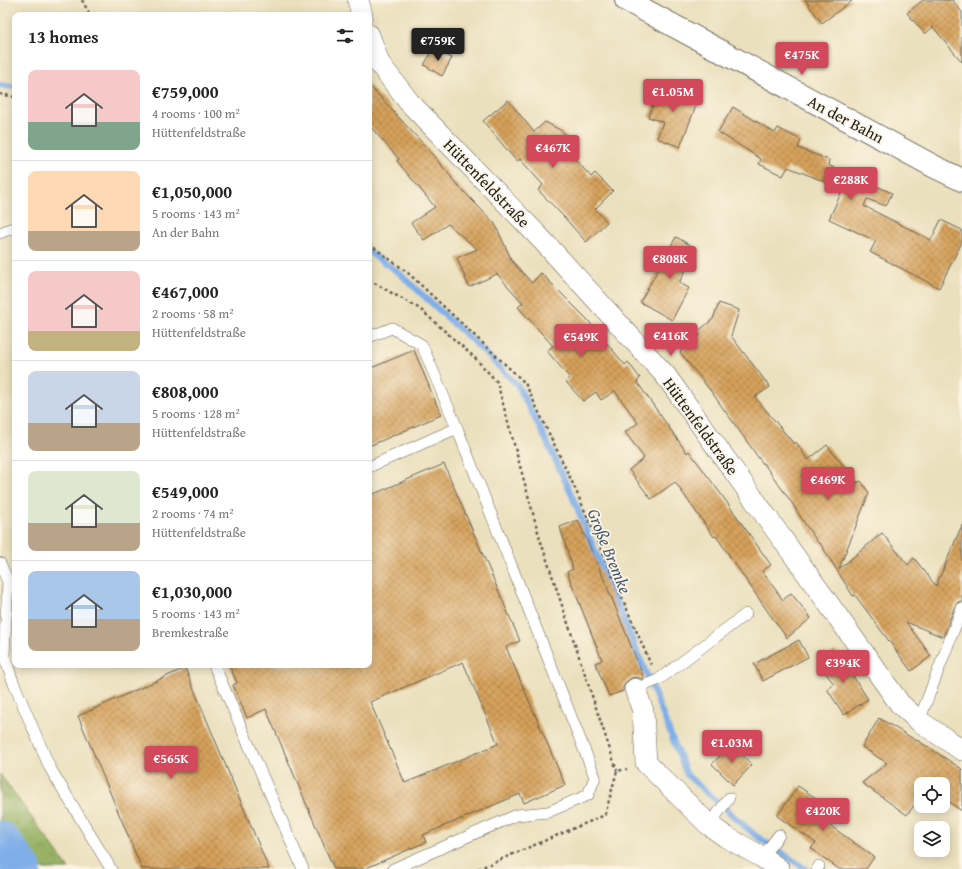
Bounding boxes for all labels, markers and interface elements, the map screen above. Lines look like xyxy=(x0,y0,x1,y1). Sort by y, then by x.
text: 13 homes xyxy=(28,24,99,49)
icon: filters xyxy=(334,25,356,47)
pin: €759K xyxy=(410,28,466,62)
text: €759K xyxy=(420,31,456,50)
pin: €475K xyxy=(774,42,830,76)
text: €475K xyxy=(784,45,820,64)
text: €759,000 xyxy=(152,79,218,104)
pin: €1.05M xyxy=(640,79,706,113)
text: €1.05M xyxy=(652,82,694,101)
icon: home xyxy=(60,86,108,134)
street label: An der Bahn xyxy=(804,89,888,149)
text: 4 rooms · 100 m² xyxy=(152,104,240,123)
text: Hüttenfeldstraße xyxy=(152,123,246,142)
street label: Hüttenfeldstraße xyxy=(438,133,536,233)
pin: €467K xyxy=(525,135,581,169)
text: €467K xyxy=(535,138,571,157)
pin: €288K xyxy=(823,167,879,201)
text: €288K xyxy=(833,170,869,189)
text: €1,050,000 xyxy=(152,179,232,204)
icon: home xyxy=(60,187,108,235)
text: 5 rooms · 143 m² xyxy=(152,204,240,223)
text: An der Bahn xyxy=(152,223,219,242)
pin: €808K xyxy=(642,246,698,280)
text: €808K xyxy=(652,249,688,268)
text: €467,000 xyxy=(152,279,218,304)
icon: home xyxy=(60,287,108,335)
text: 2 rooms · 58 m² xyxy=(152,304,234,323)
text: Hüttenfeldstraße xyxy=(152,323,246,342)
pin: €416K xyxy=(643,323,699,357)
pin: €549K xyxy=(553,324,609,358)
text: €416K xyxy=(653,326,689,345)
text: €549K xyxy=(563,327,599,346)
street label: Hüttenfeldstraße xyxy=(657,372,745,480)
text: €808,000 xyxy=(152,379,218,404)
icon: home xyxy=(60,387,108,435)
text: 5 rooms · 128 m² xyxy=(152,404,240,423)
text: Hüttenfeldstraße xyxy=(152,423,246,442)
pin: €469K xyxy=(800,467,856,501)
text: €469K xyxy=(810,470,846,489)
text: €549,000 xyxy=(152,479,218,504)
icon: home xyxy=(60,487,108,535)
text: 2 rooms · 74 m² xyxy=(152,504,234,523)
water label: Große Bremke xyxy=(582,505,638,597)
text: Hüttenfeldstraße xyxy=(152,523,246,542)
text: €1,030,000 xyxy=(152,579,232,604)
icon: home xyxy=(60,587,108,635)
text: 5 rooms · 143 m² xyxy=(152,604,240,623)
text: Bremkestraße xyxy=(152,623,229,642)
pin: €394K xyxy=(815,650,871,684)
text: €394K xyxy=(825,653,861,672)
pin: €1.03M xyxy=(699,730,765,764)
text: €1.03M xyxy=(711,733,753,752)
pin: €565K xyxy=(143,746,199,780)
text: €565K xyxy=(153,749,189,768)
map controls xyxy=(914,777,950,857)
button: locate xyxy=(914,777,950,813)
pin: €420K xyxy=(795,798,851,832)
text: €420K xyxy=(805,801,841,820)
button: layers xyxy=(914,821,950,857)

